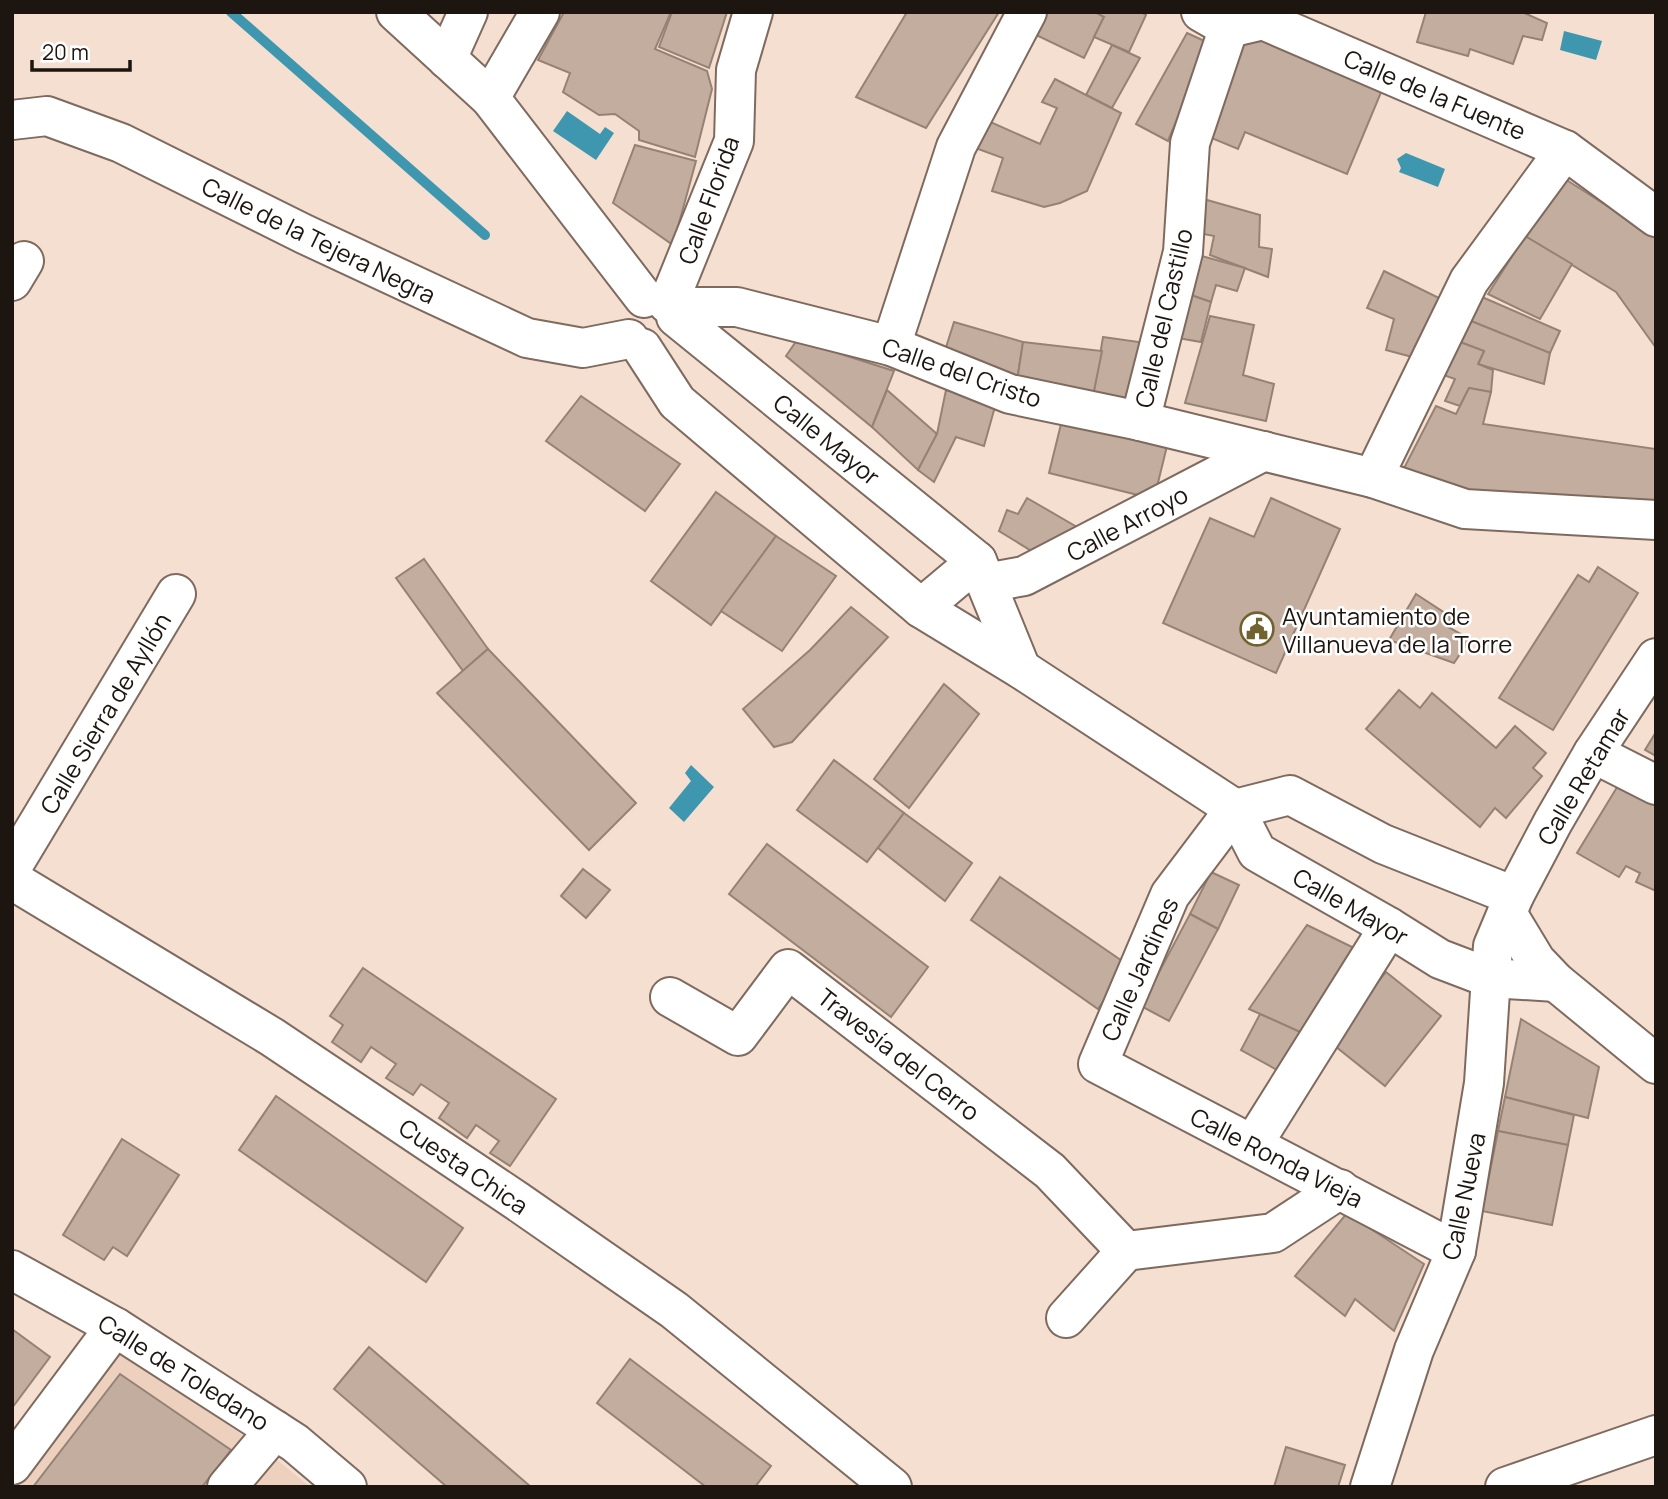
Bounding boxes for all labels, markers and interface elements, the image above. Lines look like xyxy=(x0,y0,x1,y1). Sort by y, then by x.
scale bar xyxy=(32,28,130,72)
text: 20 m xyxy=(42,38,89,66)
street label: Calle de la Fuente xyxy=(1339,41,1531,147)
street label: Calle Florida xyxy=(670,131,746,269)
street label: Calle de la Tejera Negra xyxy=(197,169,441,311)
street label: Calle del Castillo xyxy=(1126,225,1200,411)
street label: Calle del Cristo xyxy=(878,329,1046,415)
street label: Calle Mayor xyxy=(767,386,888,492)
street label: Calle Arroyo xyxy=(1061,477,1193,569)
place label: Ayuntamiento de Villanueva de la Torre xyxy=(1282,599,1512,660)
street label: Calle Sierra de Ayllón xyxy=(32,606,178,820)
public building icon: Ayuntamiento de Villanueva de la Torre xyxy=(1238,610,1276,648)
street label: Calle Retamar xyxy=(1529,701,1637,851)
street label: Calle Mayor xyxy=(1287,860,1415,953)
street label: Calle Jardines xyxy=(1093,892,1185,1046)
street label: Travesía del Cerro xyxy=(811,980,987,1128)
street label: Calle Ronda Vieja xyxy=(1185,1099,1369,1215)
street label: Cuesta Chica xyxy=(393,1111,535,1221)
street label: Calle Nueva xyxy=(1433,1129,1493,1263)
street label: Calle de Toledano xyxy=(92,1306,276,1438)

